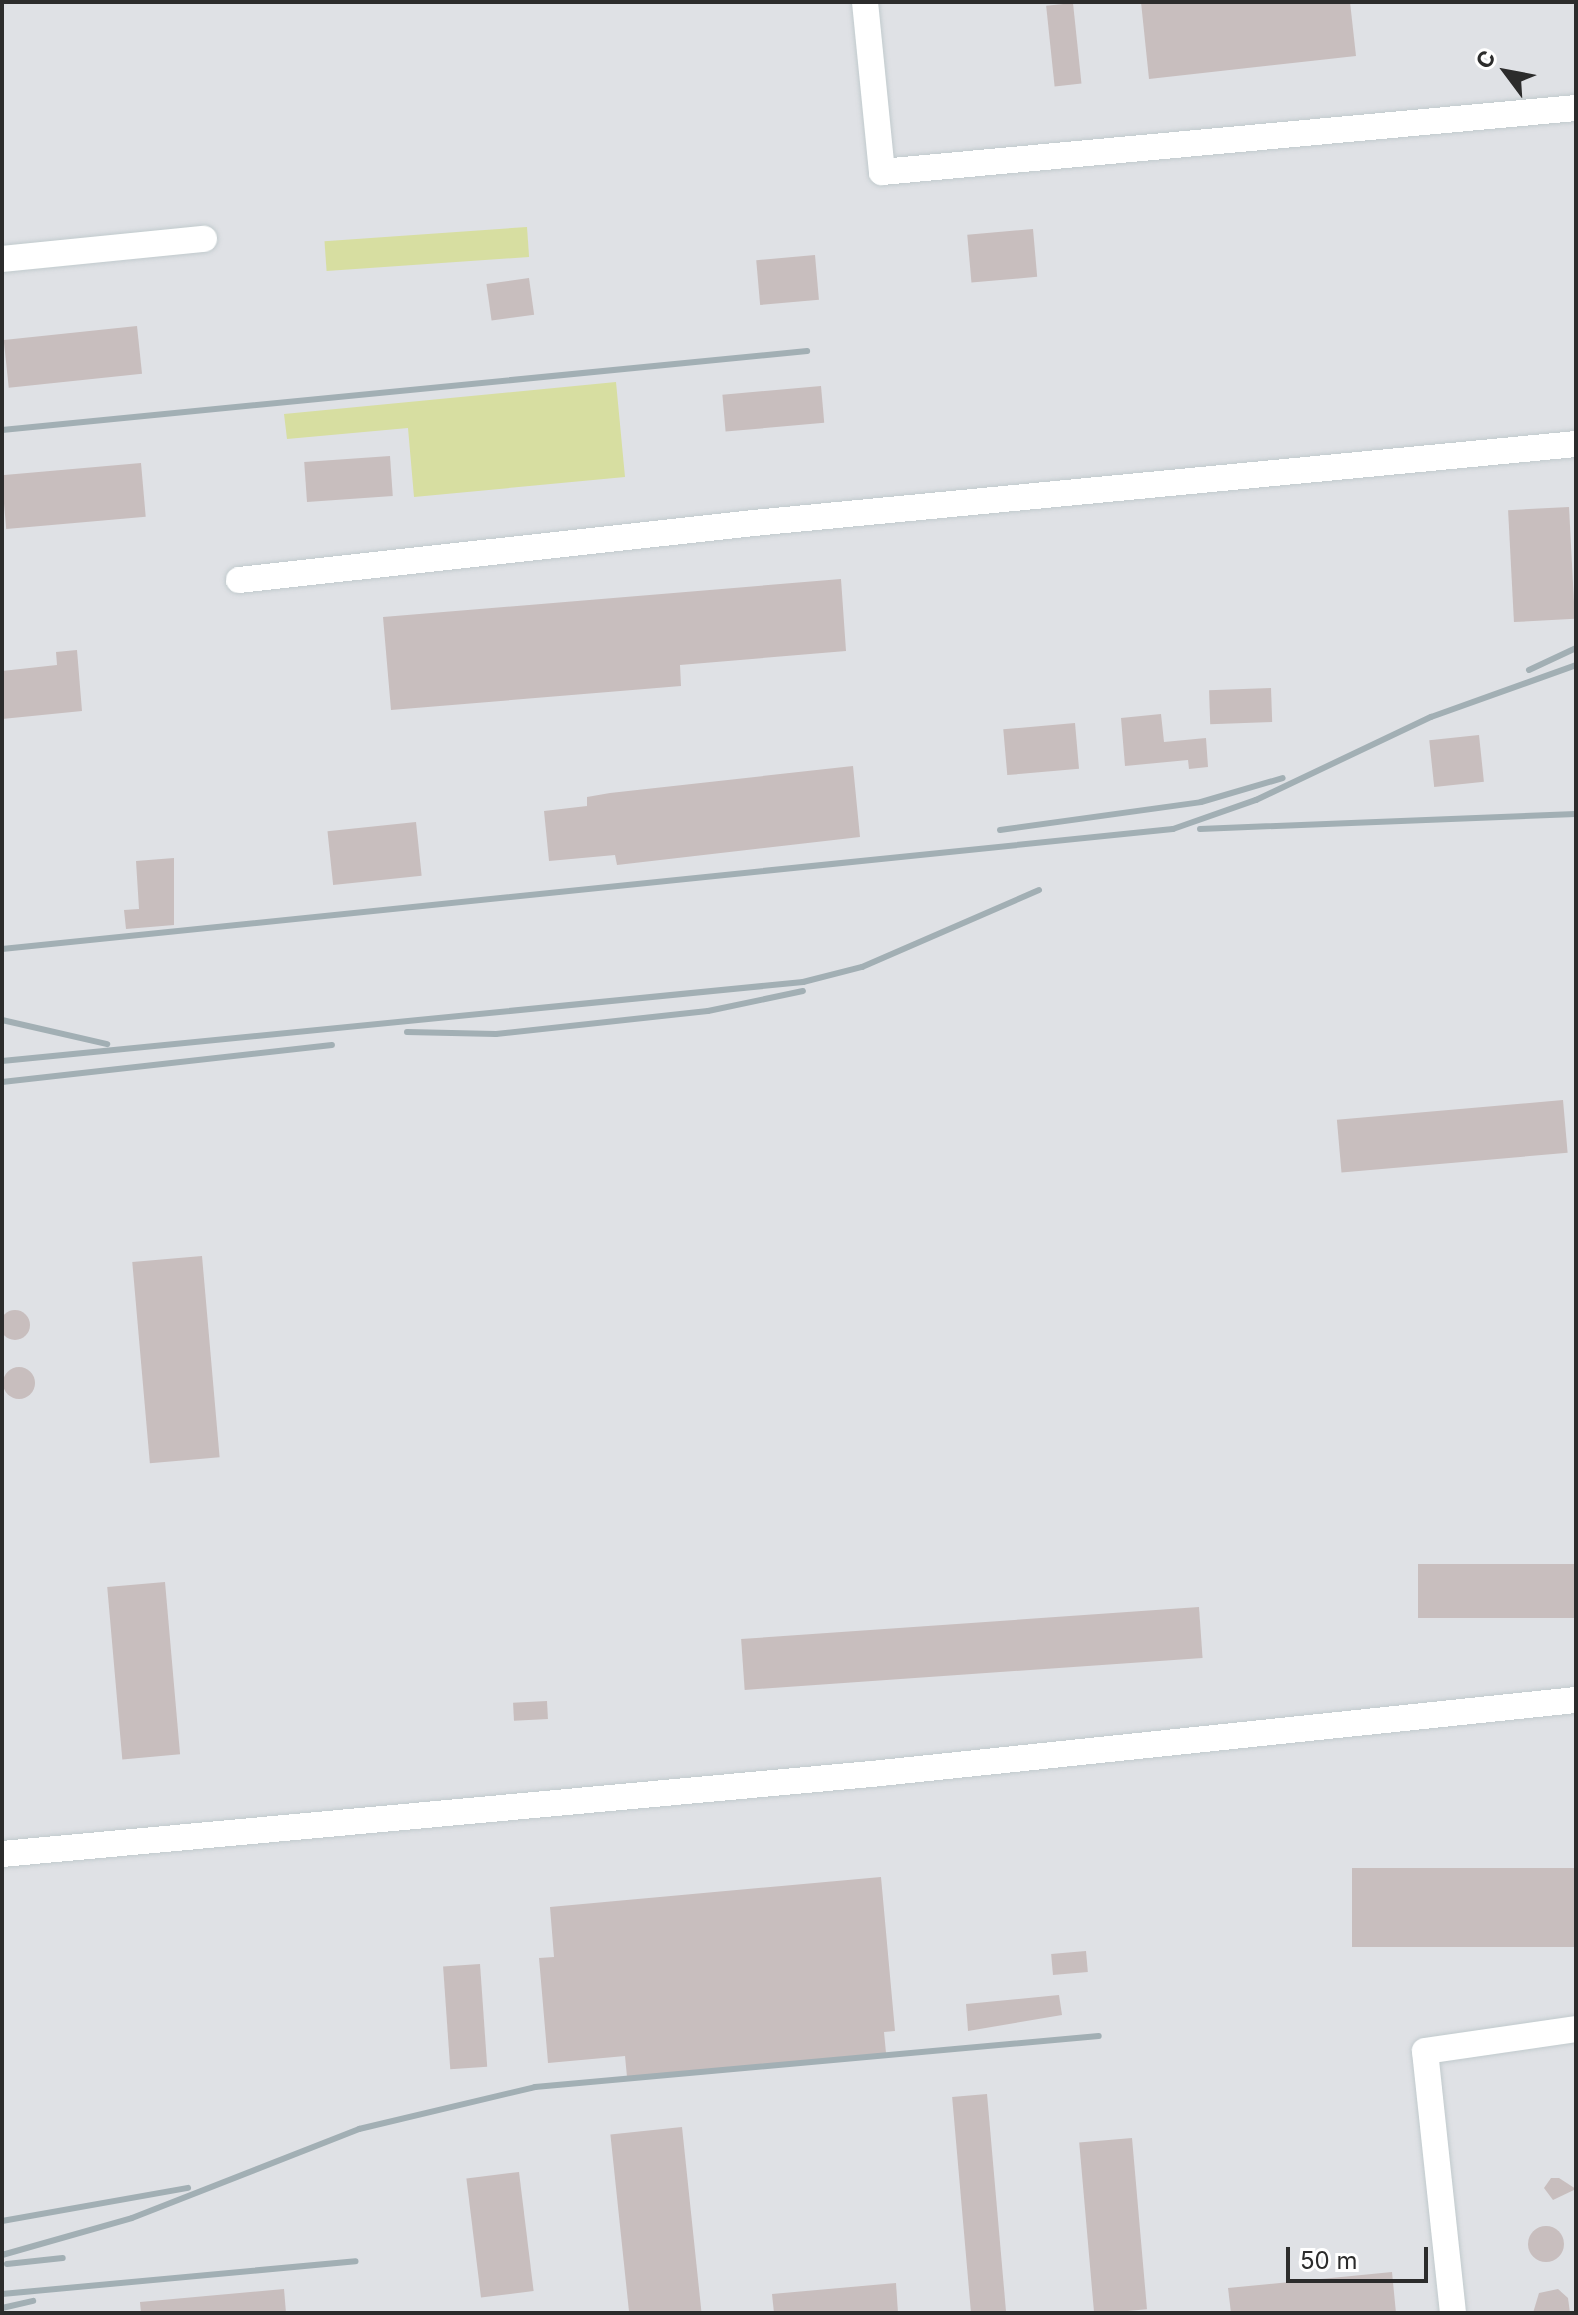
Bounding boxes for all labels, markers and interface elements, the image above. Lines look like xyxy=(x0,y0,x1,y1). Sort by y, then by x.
north arrow xyxy=(1466,32,1546,112)
text: С xyxy=(1470,45,1501,73)
scale bar xyxy=(1290,2231,1432,2281)
text: 50 m xyxy=(1300,2246,1358,2275)

